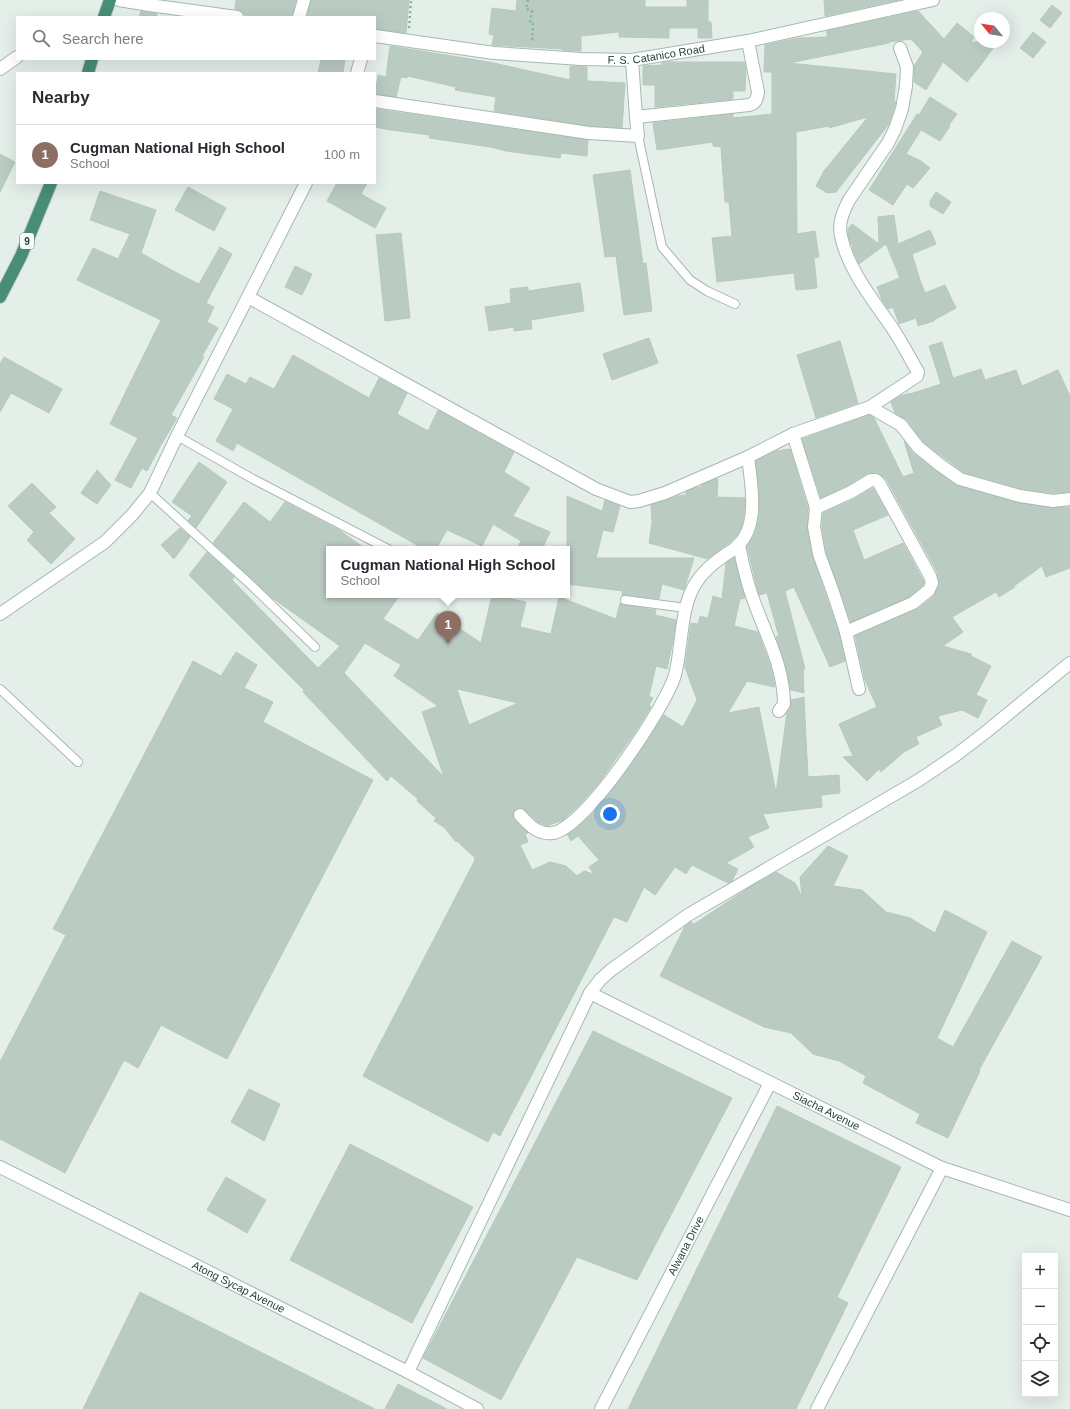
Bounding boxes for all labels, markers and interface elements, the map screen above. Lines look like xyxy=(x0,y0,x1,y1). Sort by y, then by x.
north arrow xyxy=(974,12,1010,48)
search box xyxy=(16,16,376,60)
icon: search xyxy=(30,27,52,49)
text: Search here xyxy=(62,30,144,47)
street label: F. S. Catanico Road xyxy=(607,42,706,66)
text: Nearby xyxy=(32,88,90,107)
text: Cugman National High School xyxy=(70,139,285,156)
text: 1 xyxy=(41,147,49,162)
text: 100 m xyxy=(324,147,360,162)
text: School xyxy=(70,156,110,171)
road number: 9 xyxy=(20,233,34,249)
popup xyxy=(326,546,570,598)
text: Cugman National High School xyxy=(340,556,556,573)
text: School xyxy=(340,573,380,588)
pin: 1 xyxy=(435,611,461,644)
your location xyxy=(600,804,620,824)
street label: Siacha Avenue xyxy=(791,1089,862,1132)
street label: Alwana Drive xyxy=(665,1214,706,1277)
map controls xyxy=(1022,1253,1058,1397)
button: + xyxy=(1022,1253,1058,1289)
street label: Atong Sycap Avenue xyxy=(190,1259,287,1315)
button: − xyxy=(1022,1289,1058,1325)
button: locate xyxy=(1022,1325,1058,1361)
button: layers xyxy=(1022,1361,1058,1397)

